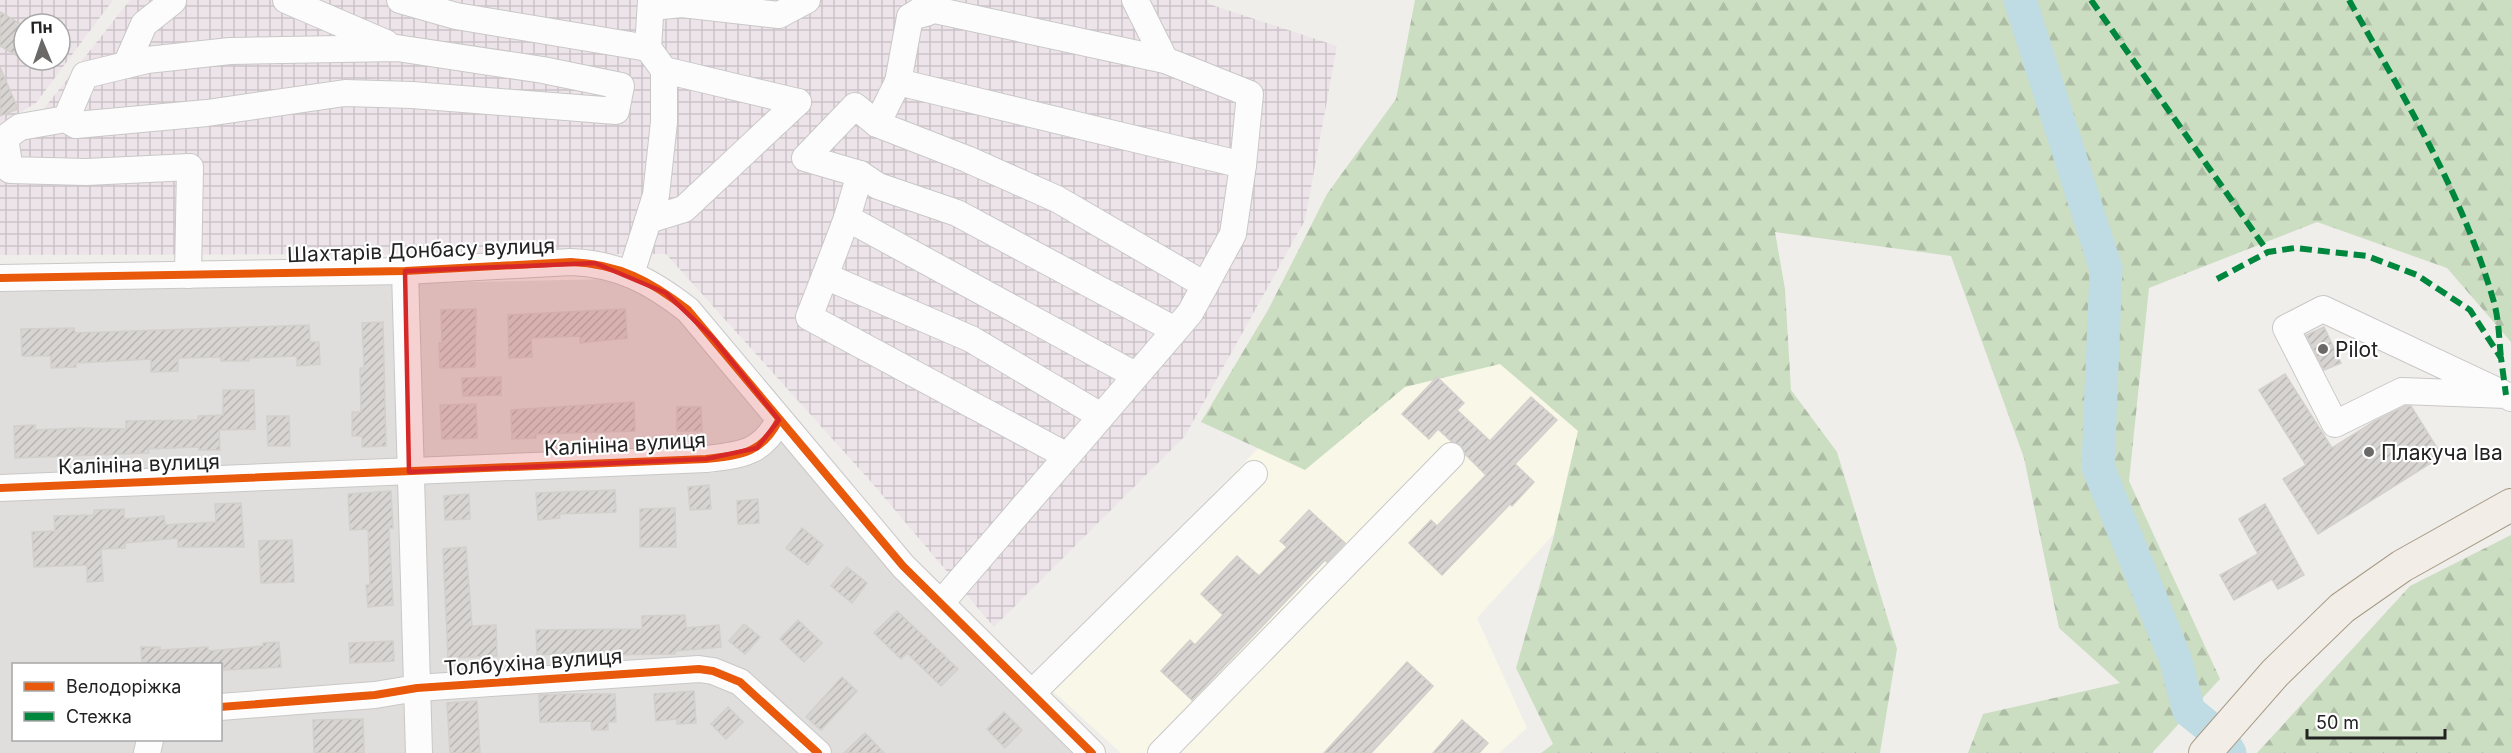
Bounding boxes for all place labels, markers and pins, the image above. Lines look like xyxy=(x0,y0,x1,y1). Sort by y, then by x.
place label: Pilot xyxy=(2335,337,2378,362)
marker: Pilot xyxy=(2316,342,2330,356)
place label: Плакуча Іва xyxy=(2381,440,2503,465)
marker: Плакуча Іва xyxy=(2362,445,2376,459)

